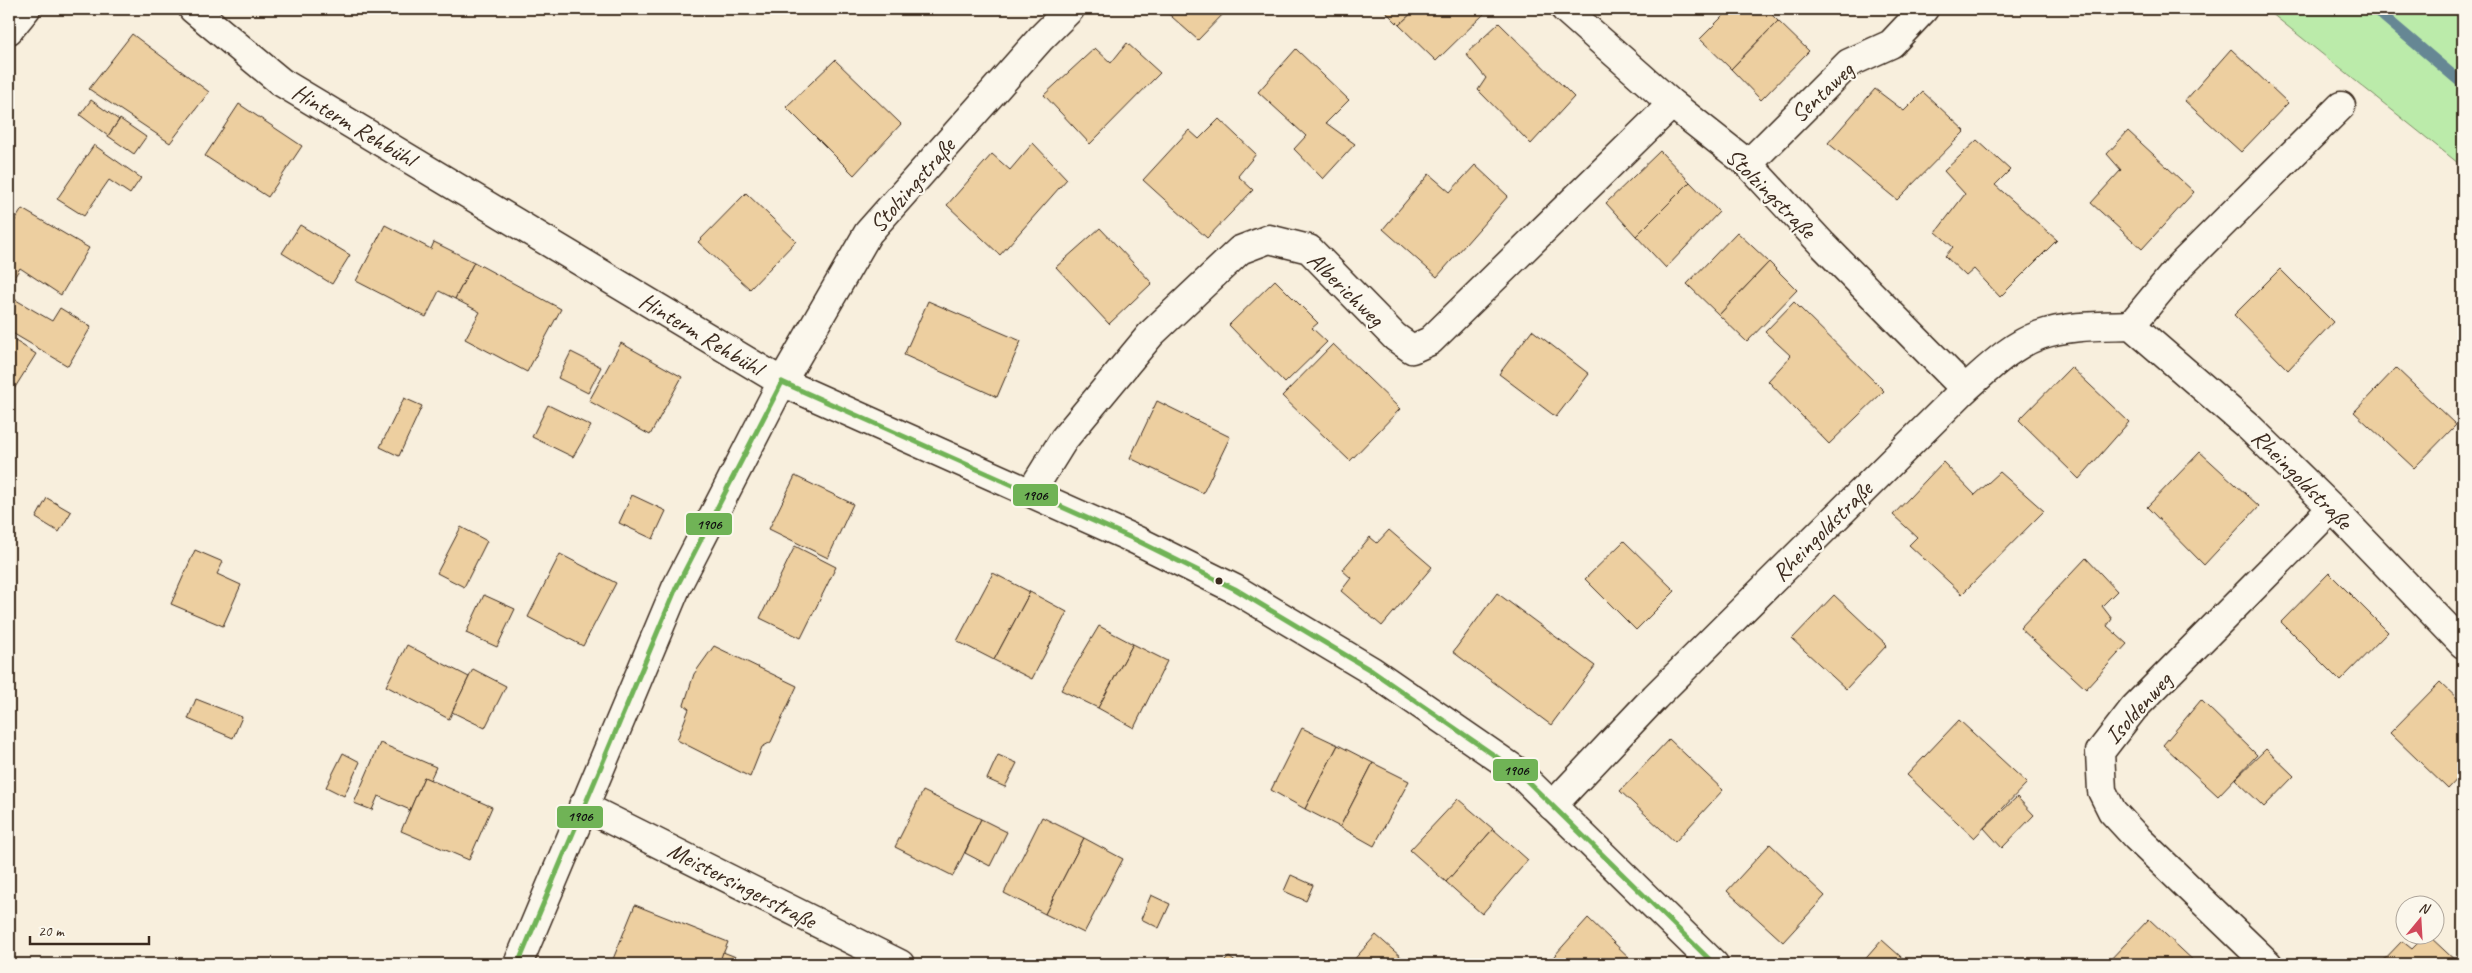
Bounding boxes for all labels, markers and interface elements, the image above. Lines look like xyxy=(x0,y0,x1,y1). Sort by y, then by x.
street label: Sentaweg xyxy=(1784,54,1861,129)
street label: Hinterm Rehbühl xyxy=(287,76,424,176)
street label: Stolzingstraße xyxy=(863,130,963,239)
street label: Stolzingstraße xyxy=(1719,141,1824,246)
street label: Alberichweg xyxy=(1301,245,1392,334)
street label: Hinterm Rehbühl xyxy=(634,285,771,385)
street label: Rheingoldstraße xyxy=(2245,422,2360,537)
street label: Rheingoldstraße xyxy=(1765,473,1880,588)
line badge: 1906 xyxy=(1012,483,1059,507)
text: 1906 xyxy=(1022,487,1049,504)
line badge: 1906 xyxy=(685,512,733,536)
text: 1906 xyxy=(696,516,723,533)
unlabelled marker xyxy=(1214,576,1224,586)
street label: Isoldenweg xyxy=(2098,665,2179,750)
line badge: 1906 xyxy=(1492,758,1539,782)
text: 1906 xyxy=(1503,762,1530,779)
line badge: 1906 xyxy=(556,805,604,829)
text: 1906 xyxy=(567,808,594,825)
street label: Meistersingerstraße xyxy=(663,835,823,936)
north arrow xyxy=(2394,896,2444,946)
text: N xyxy=(2417,899,2433,918)
scale bar xyxy=(30,913,149,945)
text: 20 m xyxy=(38,922,65,941)

